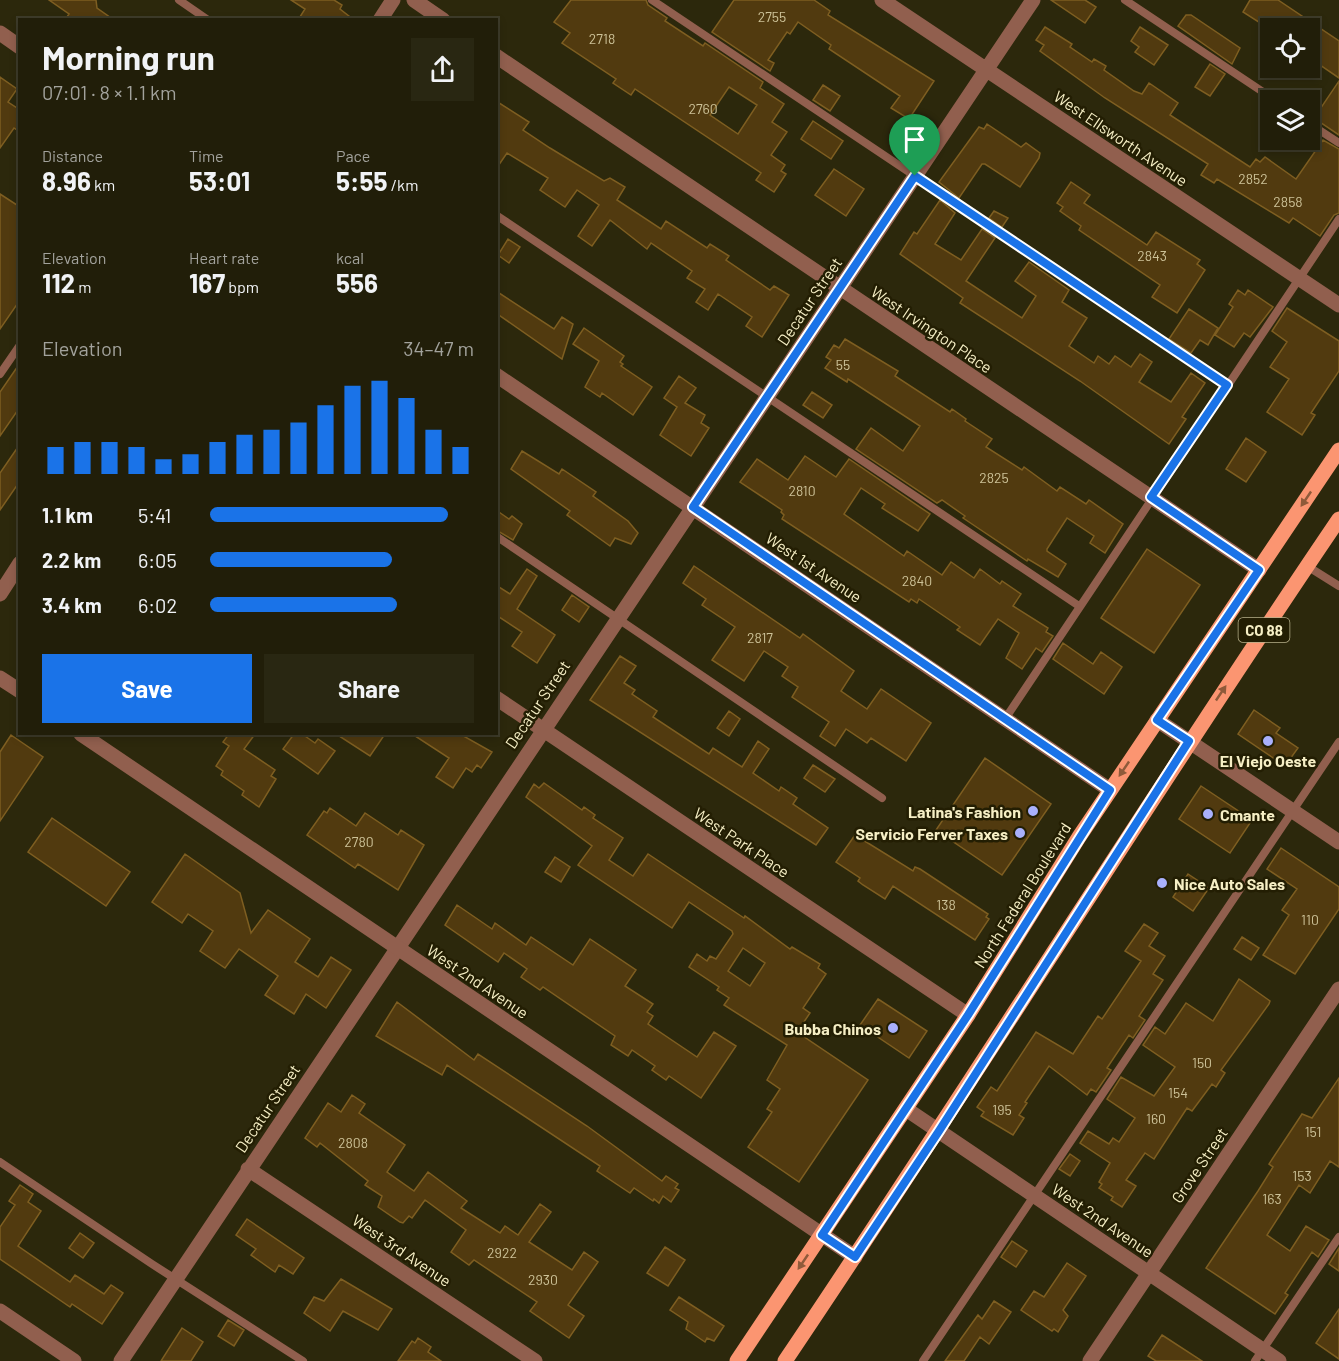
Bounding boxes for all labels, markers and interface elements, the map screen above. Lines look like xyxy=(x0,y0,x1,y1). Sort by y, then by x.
house number: 2755 xyxy=(758,8,786,25)
map controls xyxy=(1260,18,1320,150)
button: locate xyxy=(1260,18,1320,78)
house number: 2718 xyxy=(589,30,615,47)
text: Morning run xyxy=(42,37,215,77)
button: share xyxy=(411,38,474,101)
text: 07:01 · 8 × 1.1 km xyxy=(42,80,176,104)
street label: West Ellsworth Avenue xyxy=(1051,86,1191,190)
button: layers xyxy=(1260,90,1320,150)
house number: 2760 xyxy=(688,100,718,117)
pin xyxy=(889,114,940,176)
icon: arrive xyxy=(898,123,931,156)
text: Distance xyxy=(42,146,103,165)
text: Time xyxy=(189,146,224,165)
text: Pace xyxy=(336,146,370,165)
text: 8.96 xyxy=(42,165,91,196)
text: 53:01 xyxy=(189,165,250,196)
text: 5:55 xyxy=(336,165,388,196)
house number: 2852 xyxy=(1238,170,1268,187)
text: km xyxy=(91,175,115,194)
text: /km xyxy=(388,175,418,194)
house number: 2858 xyxy=(1273,193,1303,210)
house number: 2843 xyxy=(1137,247,1167,264)
text: Elevation xyxy=(42,248,106,267)
text: Heart rate xyxy=(189,248,259,267)
text: kcal xyxy=(336,248,364,267)
street label: Decatur Street xyxy=(773,253,845,349)
text: 112 xyxy=(42,267,75,298)
text: 167 xyxy=(189,267,225,298)
text: 556 xyxy=(336,267,378,298)
text: m xyxy=(75,277,92,296)
text: bpm xyxy=(225,277,259,296)
street label: West Irvington Place xyxy=(868,281,996,377)
text: Elevation xyxy=(42,336,123,360)
text: 34–47 m xyxy=(403,336,474,360)
house number: 55 xyxy=(836,356,850,373)
house number: 2825 xyxy=(979,469,1009,486)
house number: 2810 xyxy=(788,482,816,499)
one-way arrow xyxy=(1301,491,1312,507)
text: 1.1 km xyxy=(42,503,93,527)
text: 5:41 xyxy=(138,503,171,527)
street label: West 1st Avenue xyxy=(762,528,866,606)
text: 2.2 km xyxy=(42,548,101,572)
text: 6:05 xyxy=(138,548,177,572)
house number: 2840 xyxy=(902,572,932,589)
text: 3.4 km xyxy=(42,593,102,617)
text: 6:02 xyxy=(138,593,177,617)
road number: CO 88 xyxy=(1238,618,1290,642)
house number: 2817 xyxy=(747,629,773,646)
button: Save xyxy=(42,654,252,723)
button: Share xyxy=(264,654,474,723)
street label: Decatur Street xyxy=(501,656,573,752)
one-way arrow xyxy=(1215,685,1226,701)
marker: El Viejo Oeste xyxy=(1261,734,1275,748)
place label: El Viejo Oeste xyxy=(1220,751,1317,770)
one-way arrow xyxy=(1119,761,1130,777)
place label: Latina's Fashion xyxy=(908,802,1021,821)
street label: West Park Place xyxy=(691,803,793,881)
marker: Latina's Fashion xyxy=(1026,804,1040,818)
place label: Cmante xyxy=(1220,805,1275,824)
marker: Cmante xyxy=(1201,807,1215,821)
street label: North Federal Boulevard xyxy=(970,819,1074,971)
place label: Servicio Ferver Taxes xyxy=(855,824,1008,843)
marker: Servicio Ferver Taxes xyxy=(1013,826,1027,840)
house number: 2780 xyxy=(344,833,374,850)
place label: Nice Auto Sales xyxy=(1174,874,1285,893)
marker: Nice Auto Sales xyxy=(1155,876,1169,890)
house number: 138 xyxy=(936,896,956,913)
house number: 110 xyxy=(1301,911,1319,928)
street label: West 2nd Avenue xyxy=(424,940,532,1022)
place label: Bubba Chinos xyxy=(785,1019,881,1038)
marker: Bubba Chinos xyxy=(886,1021,900,1035)
house number: 150 xyxy=(1192,1054,1212,1071)
street label: Decatur Street xyxy=(231,1060,303,1156)
house number: 154 xyxy=(1168,1084,1188,1101)
house number: 195 xyxy=(992,1101,1012,1118)
house number: 160 xyxy=(1146,1110,1166,1127)
house number: 151 xyxy=(1305,1123,1321,1140)
street label: Grove Street xyxy=(1167,1124,1231,1206)
house number: 2808 xyxy=(338,1134,368,1151)
house number: 153 xyxy=(1292,1167,1312,1184)
street label: West 2nd Avenue xyxy=(1049,1179,1157,1261)
house number: 163 xyxy=(1262,1190,1282,1207)
street label: West 3rd Avenue xyxy=(349,1210,455,1290)
house number: 2922 xyxy=(487,1244,517,1261)
one-way arrow xyxy=(797,1254,809,1270)
house number: 2930 xyxy=(528,1271,558,1288)

